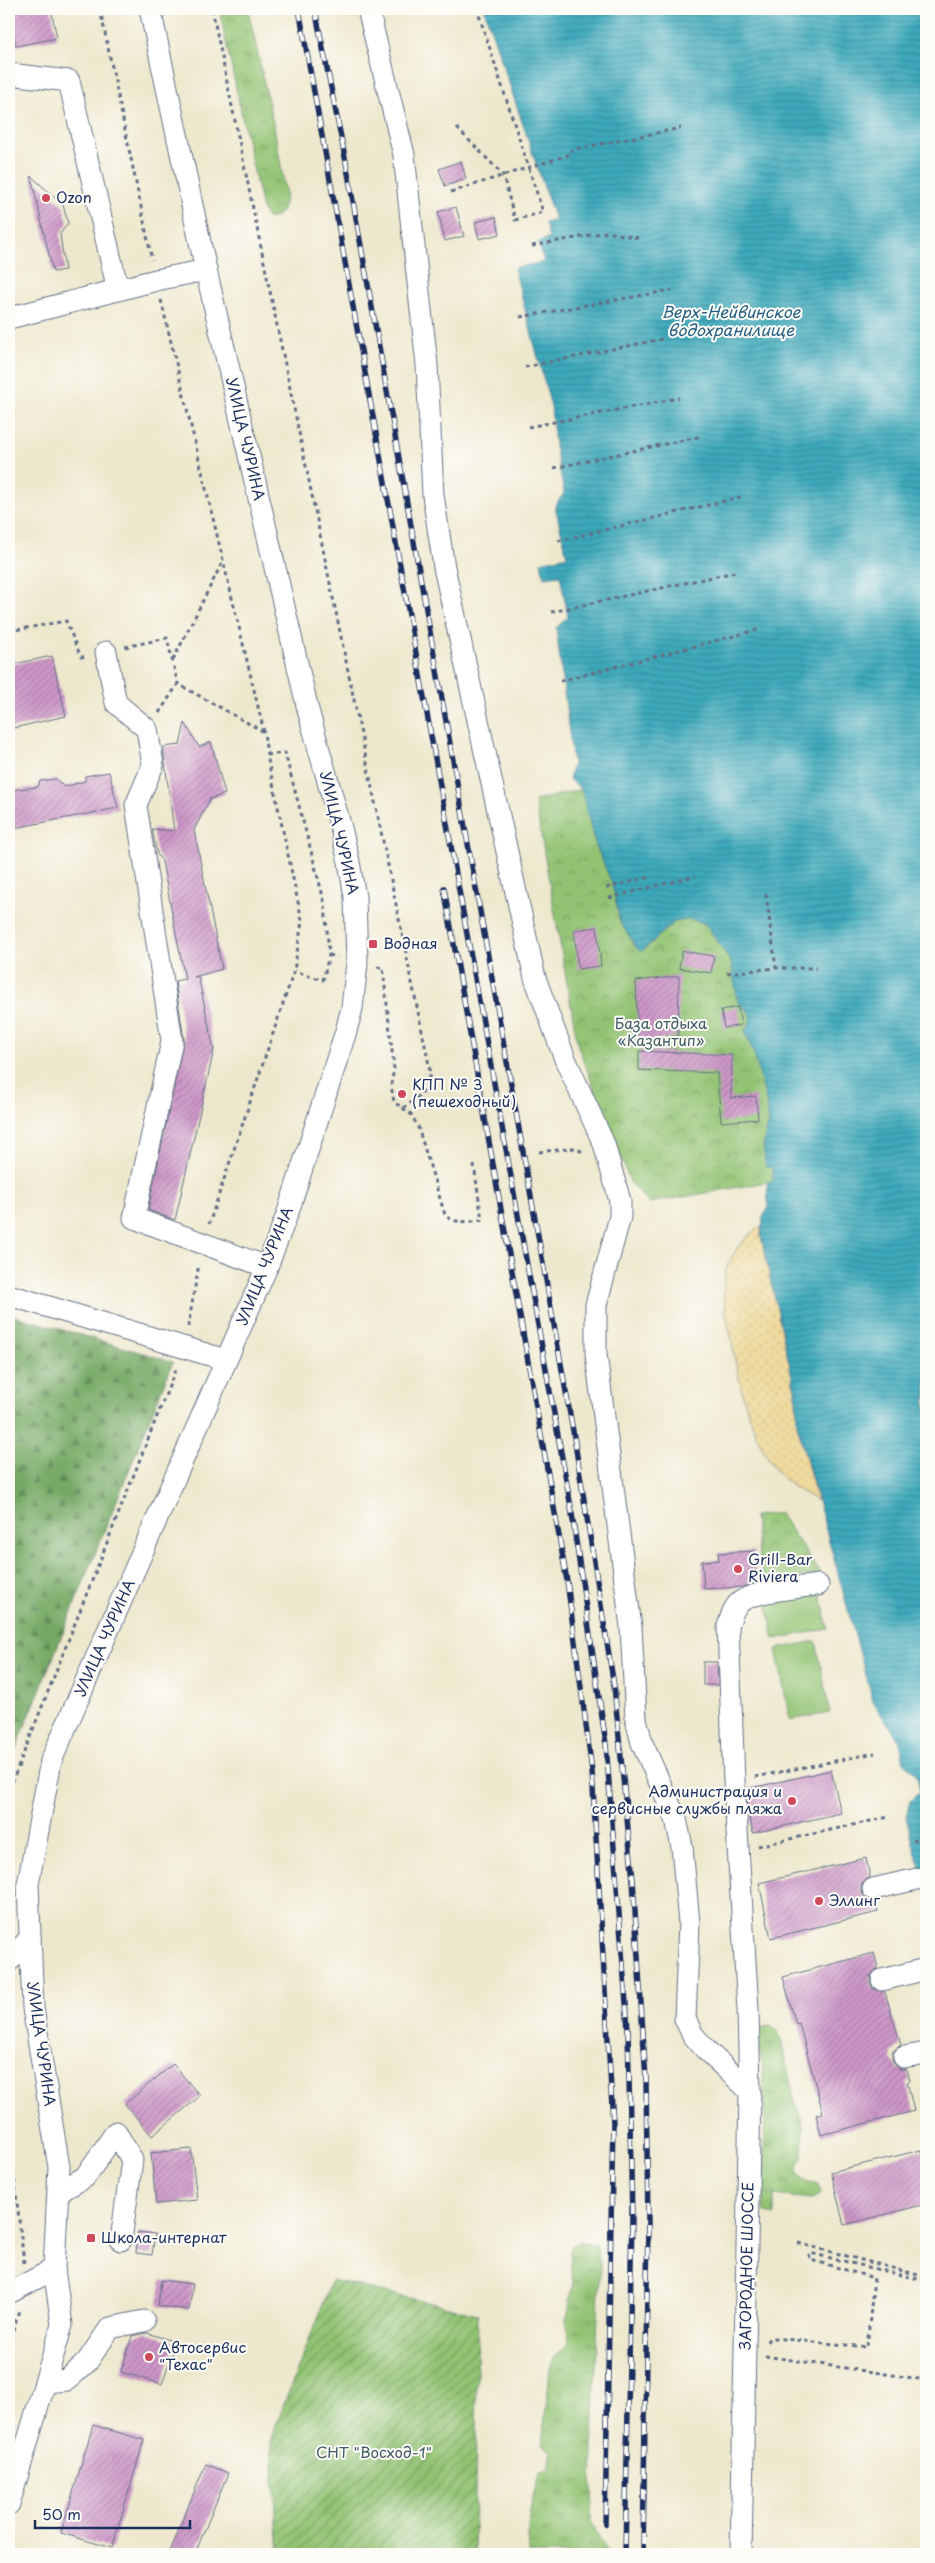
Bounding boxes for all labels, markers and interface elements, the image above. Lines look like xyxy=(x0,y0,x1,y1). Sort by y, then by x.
place label: Ozon xyxy=(56,185,92,208)
marker: Ozon xyxy=(40,192,52,204)
water label: Верх-Нейвинское водохранилище xyxy=(661,299,802,341)
street label: УЛИЦА ЧУРИНА xyxy=(221,375,272,503)
street label: УЛИЦА ЧУРИНА xyxy=(315,769,366,897)
place label: Водная xyxy=(383,931,438,954)
marker: Водная xyxy=(367,938,379,950)
park label: База отдыха «Казантип» xyxy=(615,1011,708,1051)
place label: КПП № 3 (пешеходный) xyxy=(412,1072,516,1112)
marker: КПП № 3 (пешеходный) xyxy=(396,1088,408,1100)
street label: УЛИЦА ЧУРИНА xyxy=(229,1203,298,1328)
place label: Grill-Bar Riviera xyxy=(748,1547,813,1587)
marker: Grill-Bar Riviera xyxy=(732,1563,744,1575)
street label: УЛИЦА ЧУРИНА xyxy=(68,1575,140,1700)
place label: Администрация и сервисные службы пляжа xyxy=(592,1779,783,1819)
marker: Администрация и сервисные службы пляжа xyxy=(786,1795,798,1807)
place label: Эллинг xyxy=(829,1888,880,1911)
marker: Эллинг xyxy=(813,1895,825,1907)
street label: УЛИЦА ЧУРИНА xyxy=(22,1980,63,2108)
street label: ЗАГОРОДНОЕ ШОССЕ xyxy=(733,2182,758,2350)
place label: Школа-интернат xyxy=(101,2225,227,2248)
marker: Школа-интернат xyxy=(85,2232,97,2244)
place label: Автосервис "Техас" xyxy=(159,2335,246,2375)
marker: Автосервис "Техас" xyxy=(143,2351,155,2363)
park label: СНТ "Восход-1" xyxy=(316,2440,432,2463)
scale bar xyxy=(35,2498,190,2530)
text: 50 m xyxy=(42,2502,81,2525)

